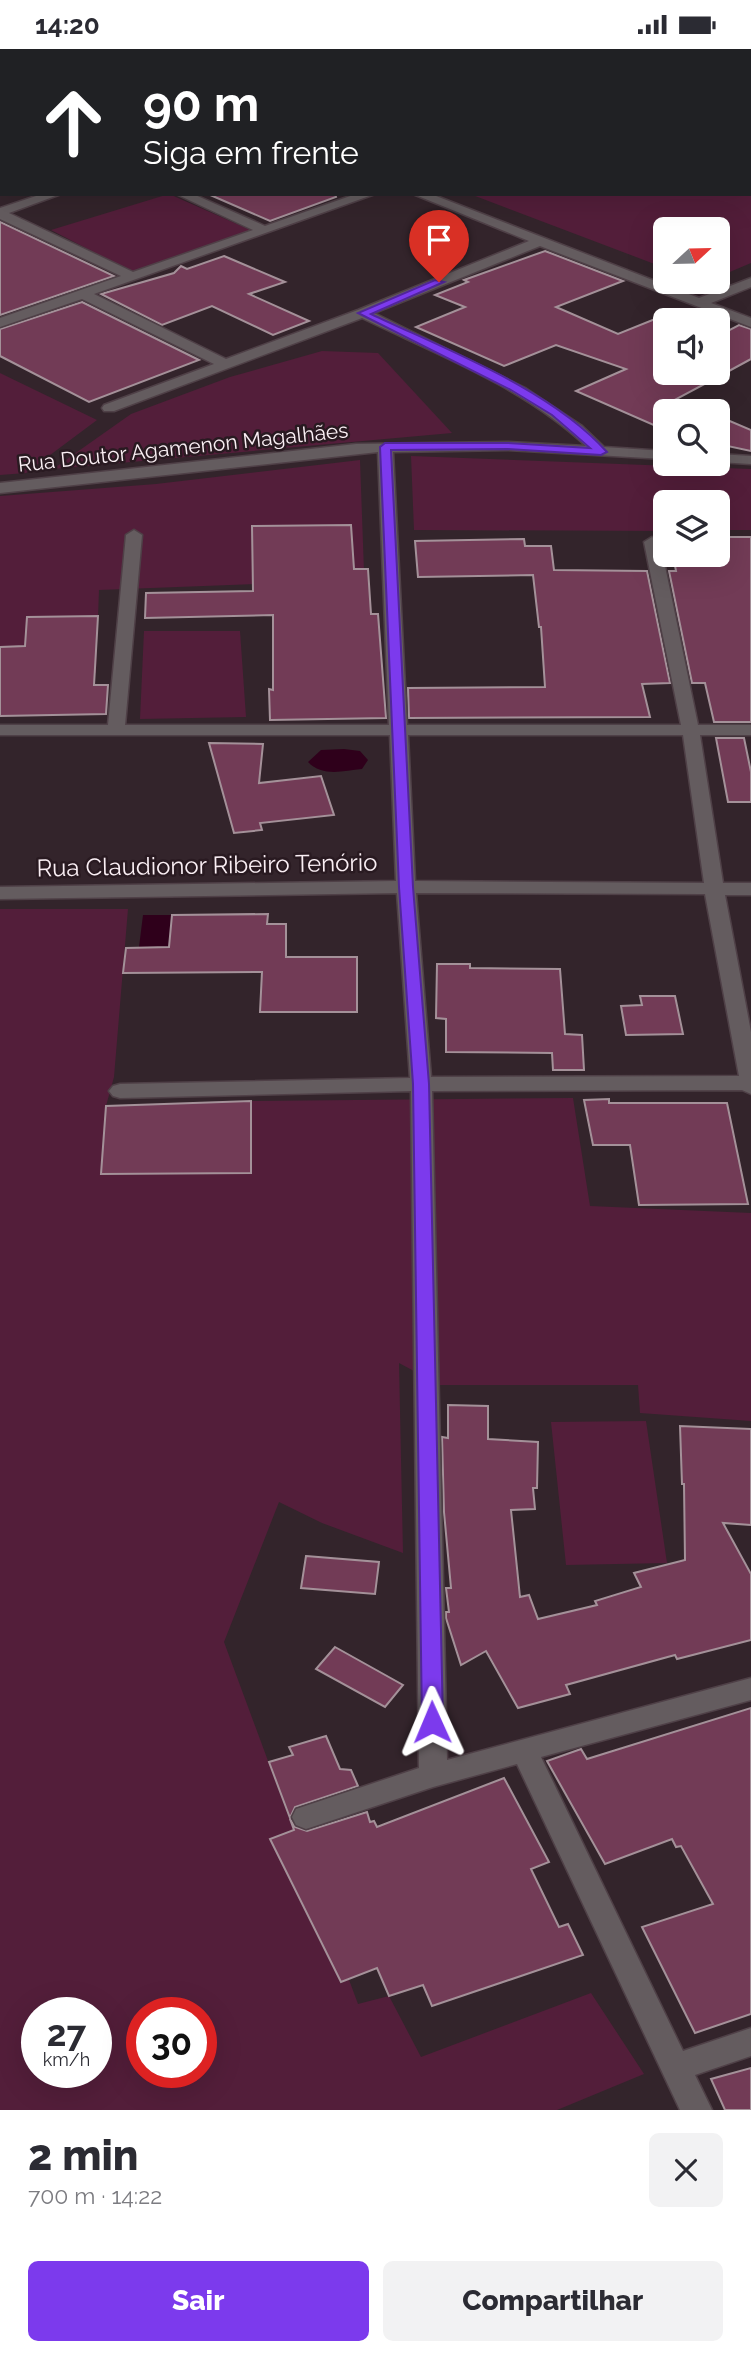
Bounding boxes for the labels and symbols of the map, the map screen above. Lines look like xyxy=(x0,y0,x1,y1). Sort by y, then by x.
pin xyxy=(409,210,469,282)
north arrow xyxy=(653,217,730,294)
street label: Rua Doutor Agamenon Magalhães xyxy=(17,417,349,477)
street label: Rua Claudionor Ribeiro Tenório xyxy=(36,848,378,882)
position arrow xyxy=(395,1685,469,1759)
speed limit sign: 30 xyxy=(126,1997,217,2088)

